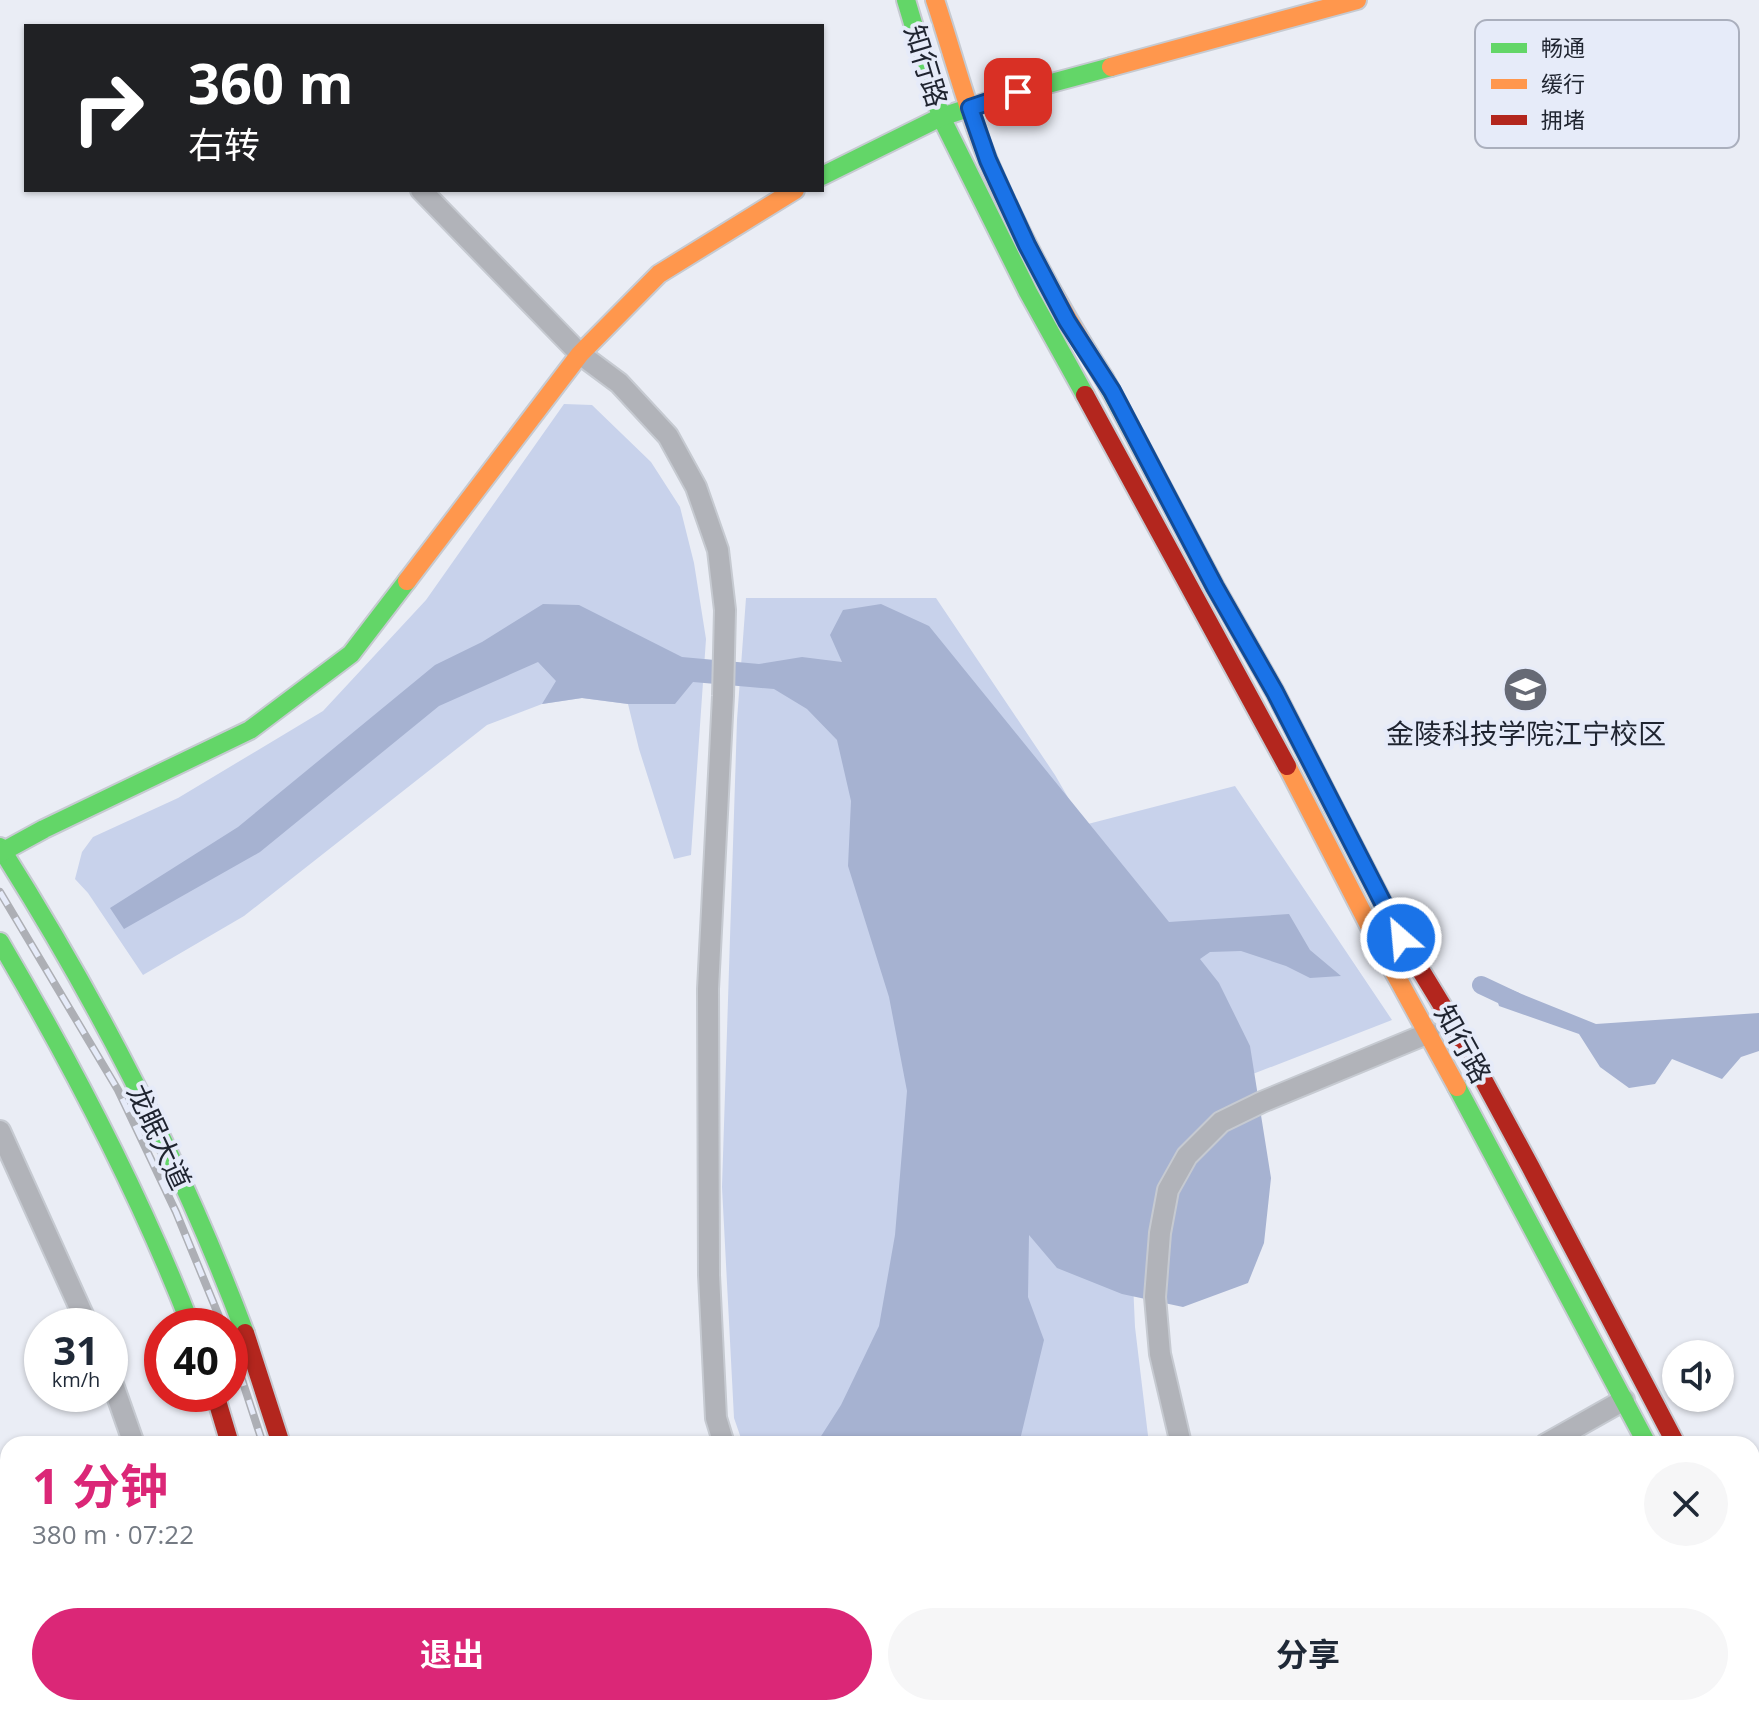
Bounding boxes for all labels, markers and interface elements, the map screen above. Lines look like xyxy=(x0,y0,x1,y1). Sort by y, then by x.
street label: 知行路 xyxy=(897,20,957,111)
legend xyxy=(1475,20,1739,148)
text: 畅通 xyxy=(1541,32,1585,62)
text: 360 m xyxy=(188,44,354,120)
icon: right xyxy=(56,56,160,160)
pin xyxy=(984,58,1052,126)
text: 缓行 xyxy=(1541,68,1585,98)
icon: arrive xyxy=(996,70,1040,114)
text: 拥堵 xyxy=(1541,104,1585,134)
text: 右转 xyxy=(188,120,260,169)
school or university icon: 金陵科技学院江宁校区 xyxy=(1502,666,1550,714)
place label: 金陵科技学院江宁校区 xyxy=(1386,714,1666,752)
position arrow xyxy=(1359,896,1443,980)
street label: 知行路 xyxy=(1427,998,1501,1089)
street label: 龙眠大道 xyxy=(119,1078,201,1195)
speed limit sign: 40 xyxy=(144,1308,248,1412)
text: 31 xyxy=(53,1322,99,1377)
map controls xyxy=(1662,1340,1734,1412)
button: sound xyxy=(1662,1340,1734,1412)
text: km/h xyxy=(52,1366,100,1393)
text: 1 分钟 xyxy=(32,1453,168,1518)
button: close xyxy=(1644,1462,1728,1546)
text: 380 m · 07:22 xyxy=(32,1516,194,1552)
button: 退出 xyxy=(32,1608,872,1700)
button: 分享 xyxy=(888,1608,1728,1700)

